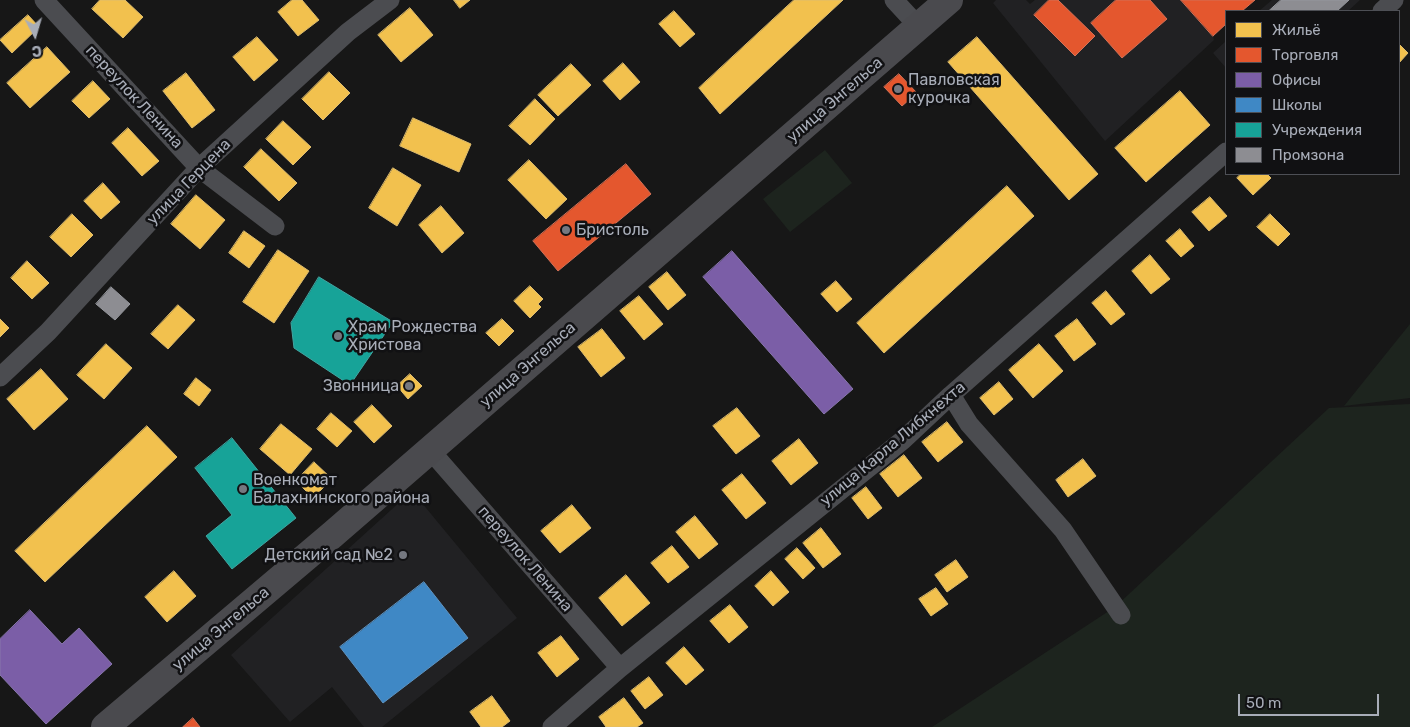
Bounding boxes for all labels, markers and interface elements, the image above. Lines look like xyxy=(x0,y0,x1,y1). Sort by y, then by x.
north arrow xyxy=(10,10,60,60)
legend xyxy=(1225,10,1400,175)
text: Жильё xyxy=(1272,21,1321,39)
text: С xyxy=(31,41,42,59)
street label: переулок Ленина xyxy=(81,41,187,153)
text: Торговля xyxy=(1272,46,1338,64)
street label: улица Энгельса xyxy=(783,53,887,147)
place label: Павловская курочка xyxy=(908,70,1000,108)
text: Офисы xyxy=(1272,71,1321,89)
marker: Павловская курочка xyxy=(892,83,904,95)
text: Школы xyxy=(1272,96,1322,114)
text: Учреждения xyxy=(1272,121,1362,139)
street label: улица Герцена xyxy=(143,135,235,229)
text: Промзона xyxy=(1272,146,1344,164)
place label: Бристоль xyxy=(576,220,649,240)
marker: Бристоль xyxy=(560,224,572,236)
place label: Храм Рождества Христова xyxy=(348,317,477,355)
street label: улица Энгельса xyxy=(476,318,580,412)
marker: Храм Рождества Христова xyxy=(332,330,344,342)
place label: Звонница xyxy=(323,376,399,396)
street label: улица Карла Либкнехта xyxy=(816,378,970,510)
marker: Звонница xyxy=(403,380,415,392)
place label: Военкомат Балахнинского района xyxy=(253,470,430,508)
marker: Военкомат Балахнинского района xyxy=(237,483,249,495)
street label: переулок Ленина xyxy=(474,502,576,616)
place label: Детский сад №2 xyxy=(265,545,393,565)
marker: Детский сад №2 xyxy=(397,549,409,561)
street label: улица Энгельса xyxy=(169,583,273,675)
scale bar xyxy=(1240,684,1381,716)
text: 50 m xyxy=(1246,694,1281,712)

